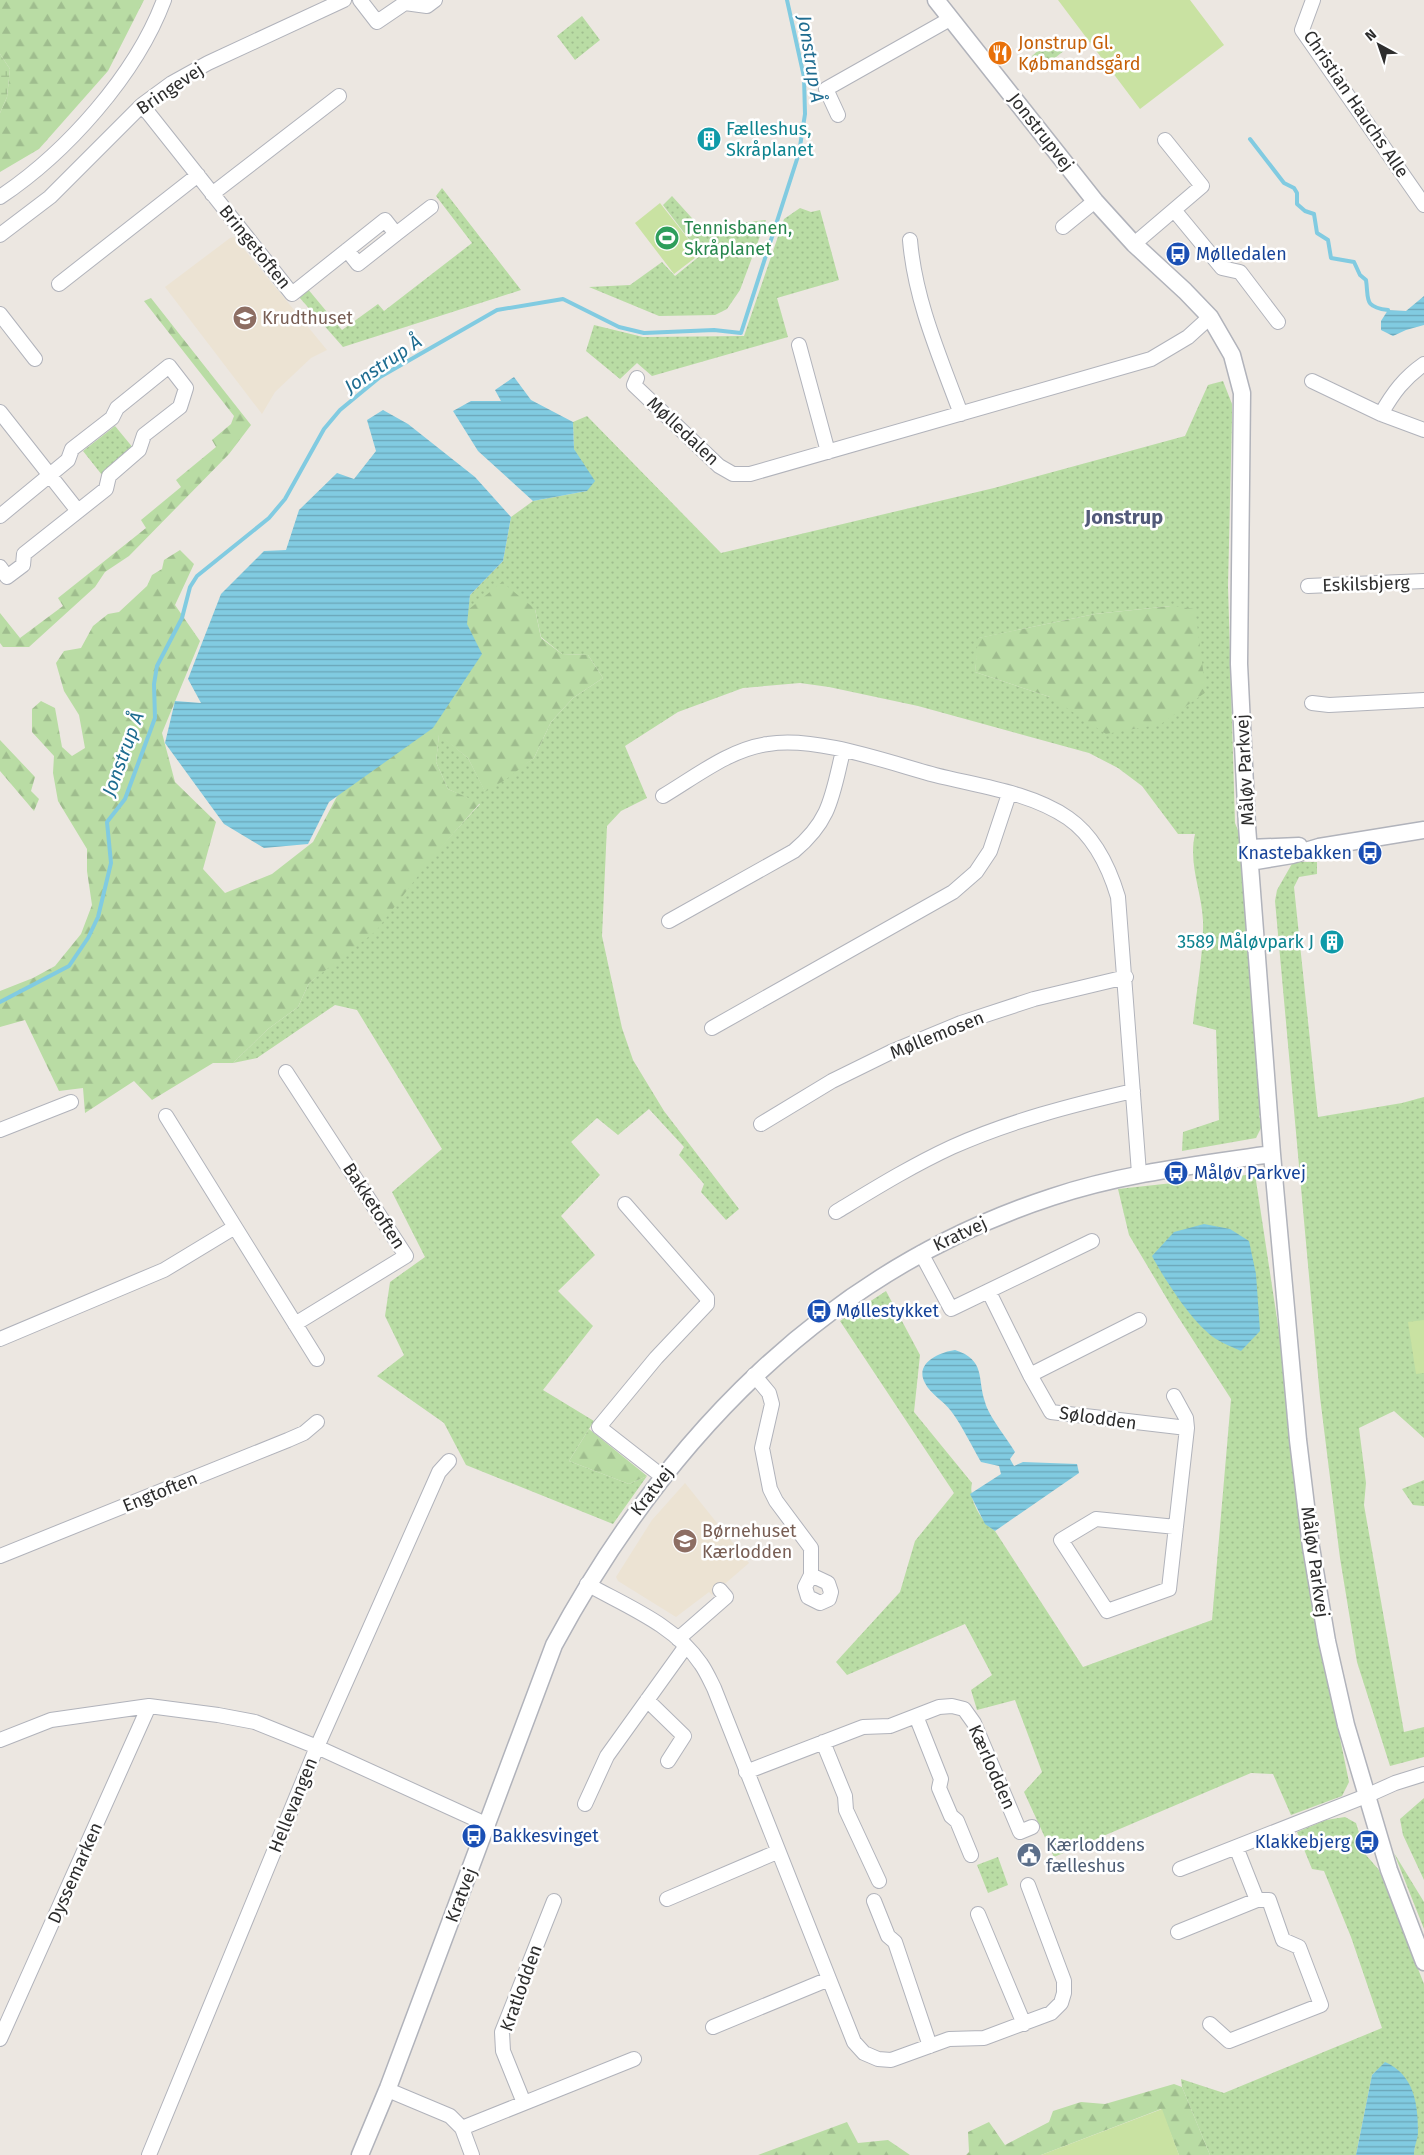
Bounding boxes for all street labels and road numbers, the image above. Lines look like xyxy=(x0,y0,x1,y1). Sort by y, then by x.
street label: Christian Hauchs Alle xyxy=(1299,26,1413,182)
street label: Bringevej xyxy=(132,59,208,119)
street label: Jonstrupvej xyxy=(1004,89,1078,175)
street label: Bringetoften xyxy=(214,201,296,293)
street label: Mølledalen xyxy=(642,392,724,470)
street label: Eskilsbjerg xyxy=(1322,571,1411,597)
street label: Måløv Parkvej xyxy=(1231,714,1259,826)
street label: Møllemosen xyxy=(887,1006,987,1064)
street label: Bakketoften xyxy=(338,1159,410,1253)
street label: Kratvej xyxy=(930,1212,990,1256)
street label: Sølodden xyxy=(1058,1402,1138,1434)
street label: Kratvej xyxy=(626,1462,678,1520)
street label: Engtoften xyxy=(119,1467,201,1517)
street label: Måløv Parkvej xyxy=(1296,1505,1334,1619)
street label: Kærlodden xyxy=(964,1721,1020,1813)
street label: Hellevangen xyxy=(264,1754,322,1856)
street label: Dyssemarken xyxy=(43,1819,107,1927)
street label: Kratvej xyxy=(441,1865,481,1925)
street label: Kratlodden xyxy=(495,1942,547,2034)

